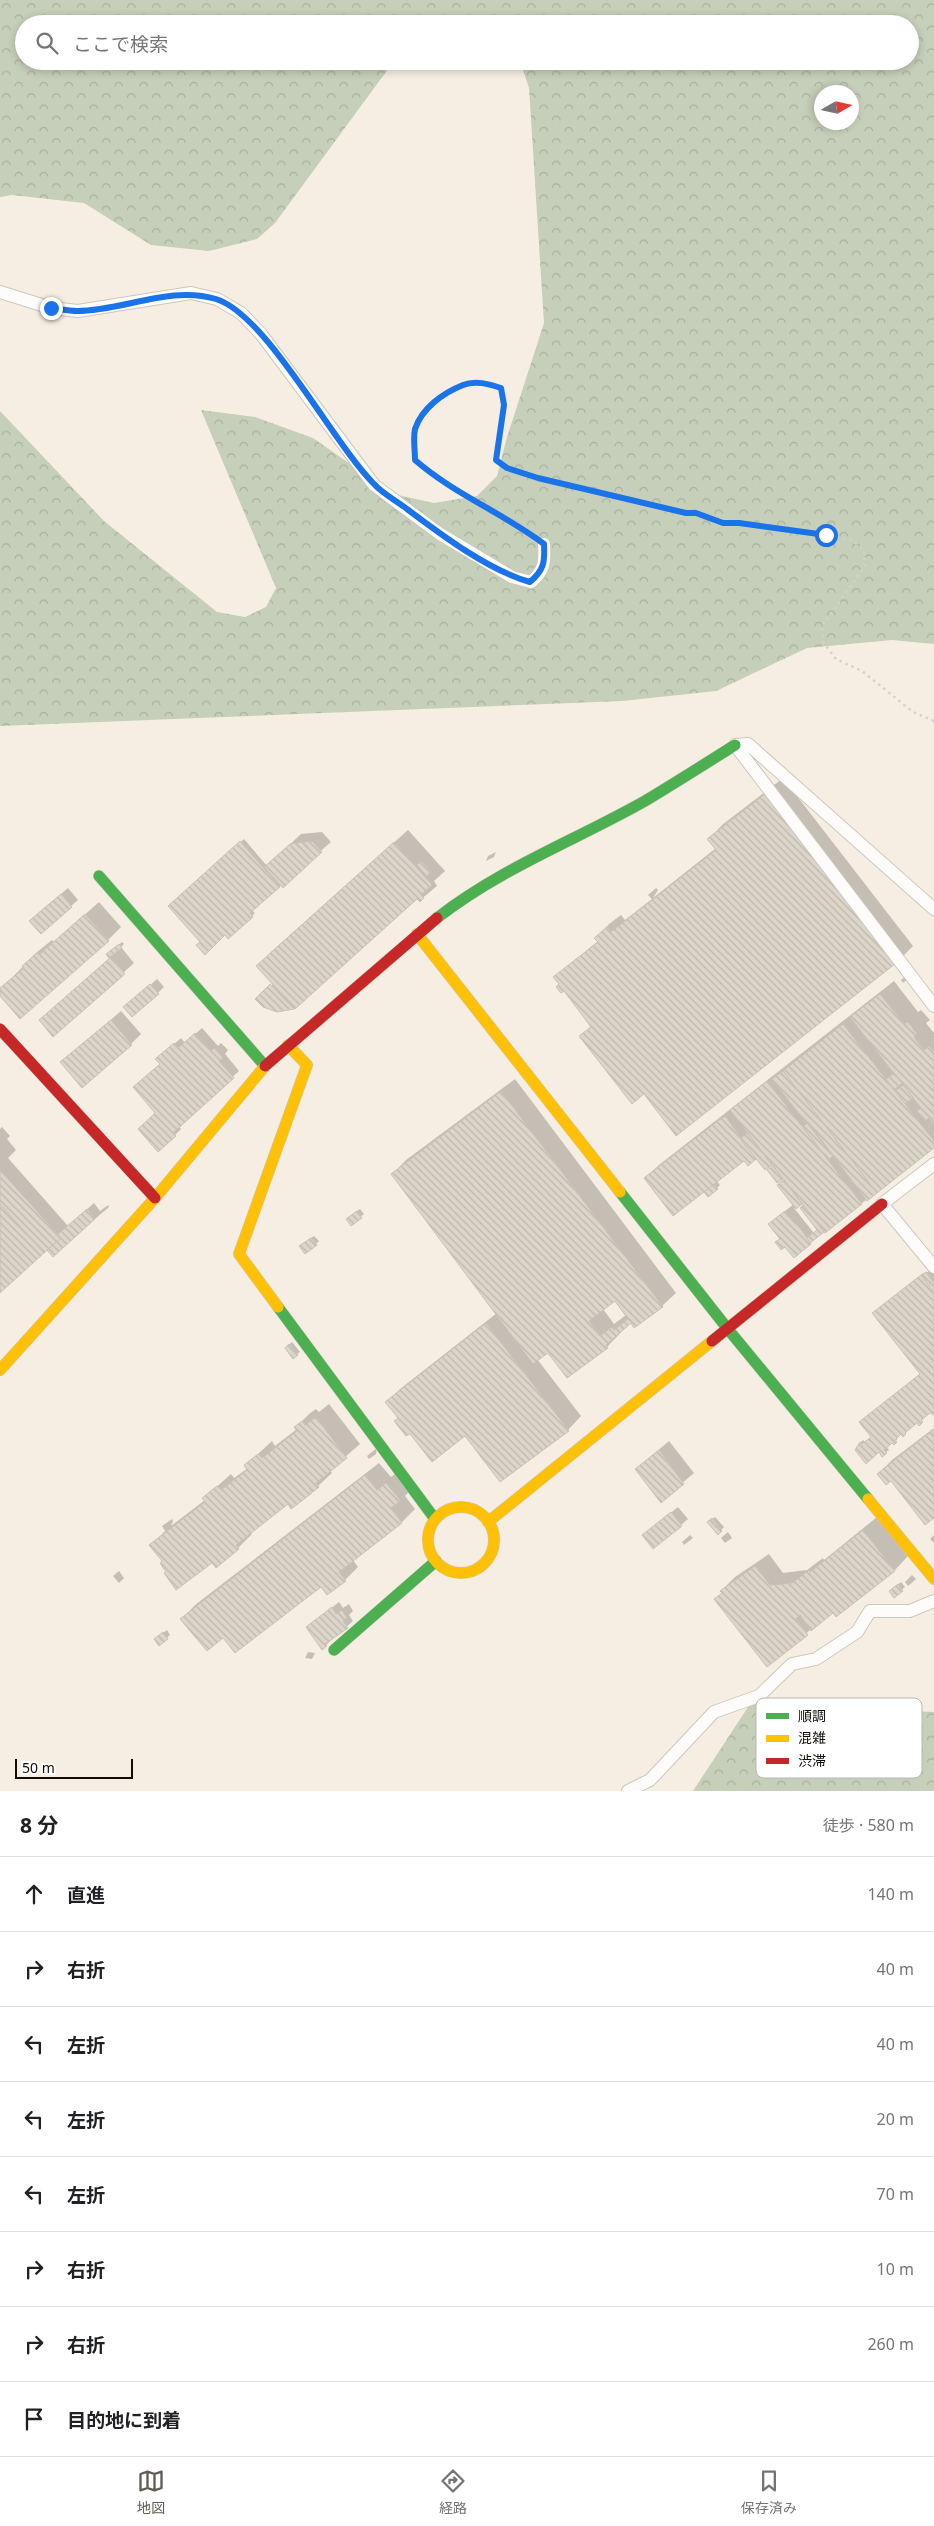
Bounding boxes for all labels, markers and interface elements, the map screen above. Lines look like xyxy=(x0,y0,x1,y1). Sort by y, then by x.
search box xyxy=(15,15,919,70)
icon: search xyxy=(33,29,61,57)
text: ここで検索 xyxy=(73,31,168,57)
north arrow xyxy=(814,85,859,130)
route end xyxy=(40,297,63,320)
route start xyxy=(815,524,838,547)
legend xyxy=(756,1698,922,1778)
text: 順調 xyxy=(798,1706,826,1725)
text: 混雑 xyxy=(798,1728,826,1747)
text: 渋滞 xyxy=(798,1751,826,1770)
scale bar xyxy=(15,1756,132,1779)
text: 50 m xyxy=(22,1758,55,1777)
text: 8 分 xyxy=(20,1811,58,1839)
text: 徒歩 · 580 m xyxy=(823,1814,914,1836)
icon: ahead xyxy=(20,1880,48,1908)
text: 直進 xyxy=(67,1882,105,1908)
text: 140 m xyxy=(867,1883,914,1905)
icon: right xyxy=(20,1955,48,1983)
text: 右折 xyxy=(67,1957,105,1983)
text: 40 m xyxy=(877,1958,914,1980)
icon: left xyxy=(20,2030,48,2058)
text: 左折 xyxy=(67,2032,105,2058)
text: 40 m xyxy=(877,2033,914,2055)
icon: left xyxy=(20,2105,48,2133)
text: 左折 xyxy=(67,2107,105,2133)
text: 20 m xyxy=(877,2108,914,2130)
icon: left xyxy=(20,2180,48,2208)
text: 左折 xyxy=(67,2182,105,2208)
text: 70 m xyxy=(877,2183,914,2205)
icon: right xyxy=(20,2255,48,2283)
text: 右折 xyxy=(67,2257,105,2283)
text: 10 m xyxy=(877,2258,914,2280)
icon: right xyxy=(20,2330,48,2358)
text: 右折 xyxy=(67,2332,105,2358)
text: 260 m xyxy=(867,2333,914,2355)
icon: arrive xyxy=(20,2405,48,2433)
text: 目的地に到着 xyxy=(67,2407,181,2433)
tab: 地図 xyxy=(137,2467,165,2517)
tab: 経路 xyxy=(439,2467,467,2517)
tab: 保存済み xyxy=(741,2467,797,2517)

